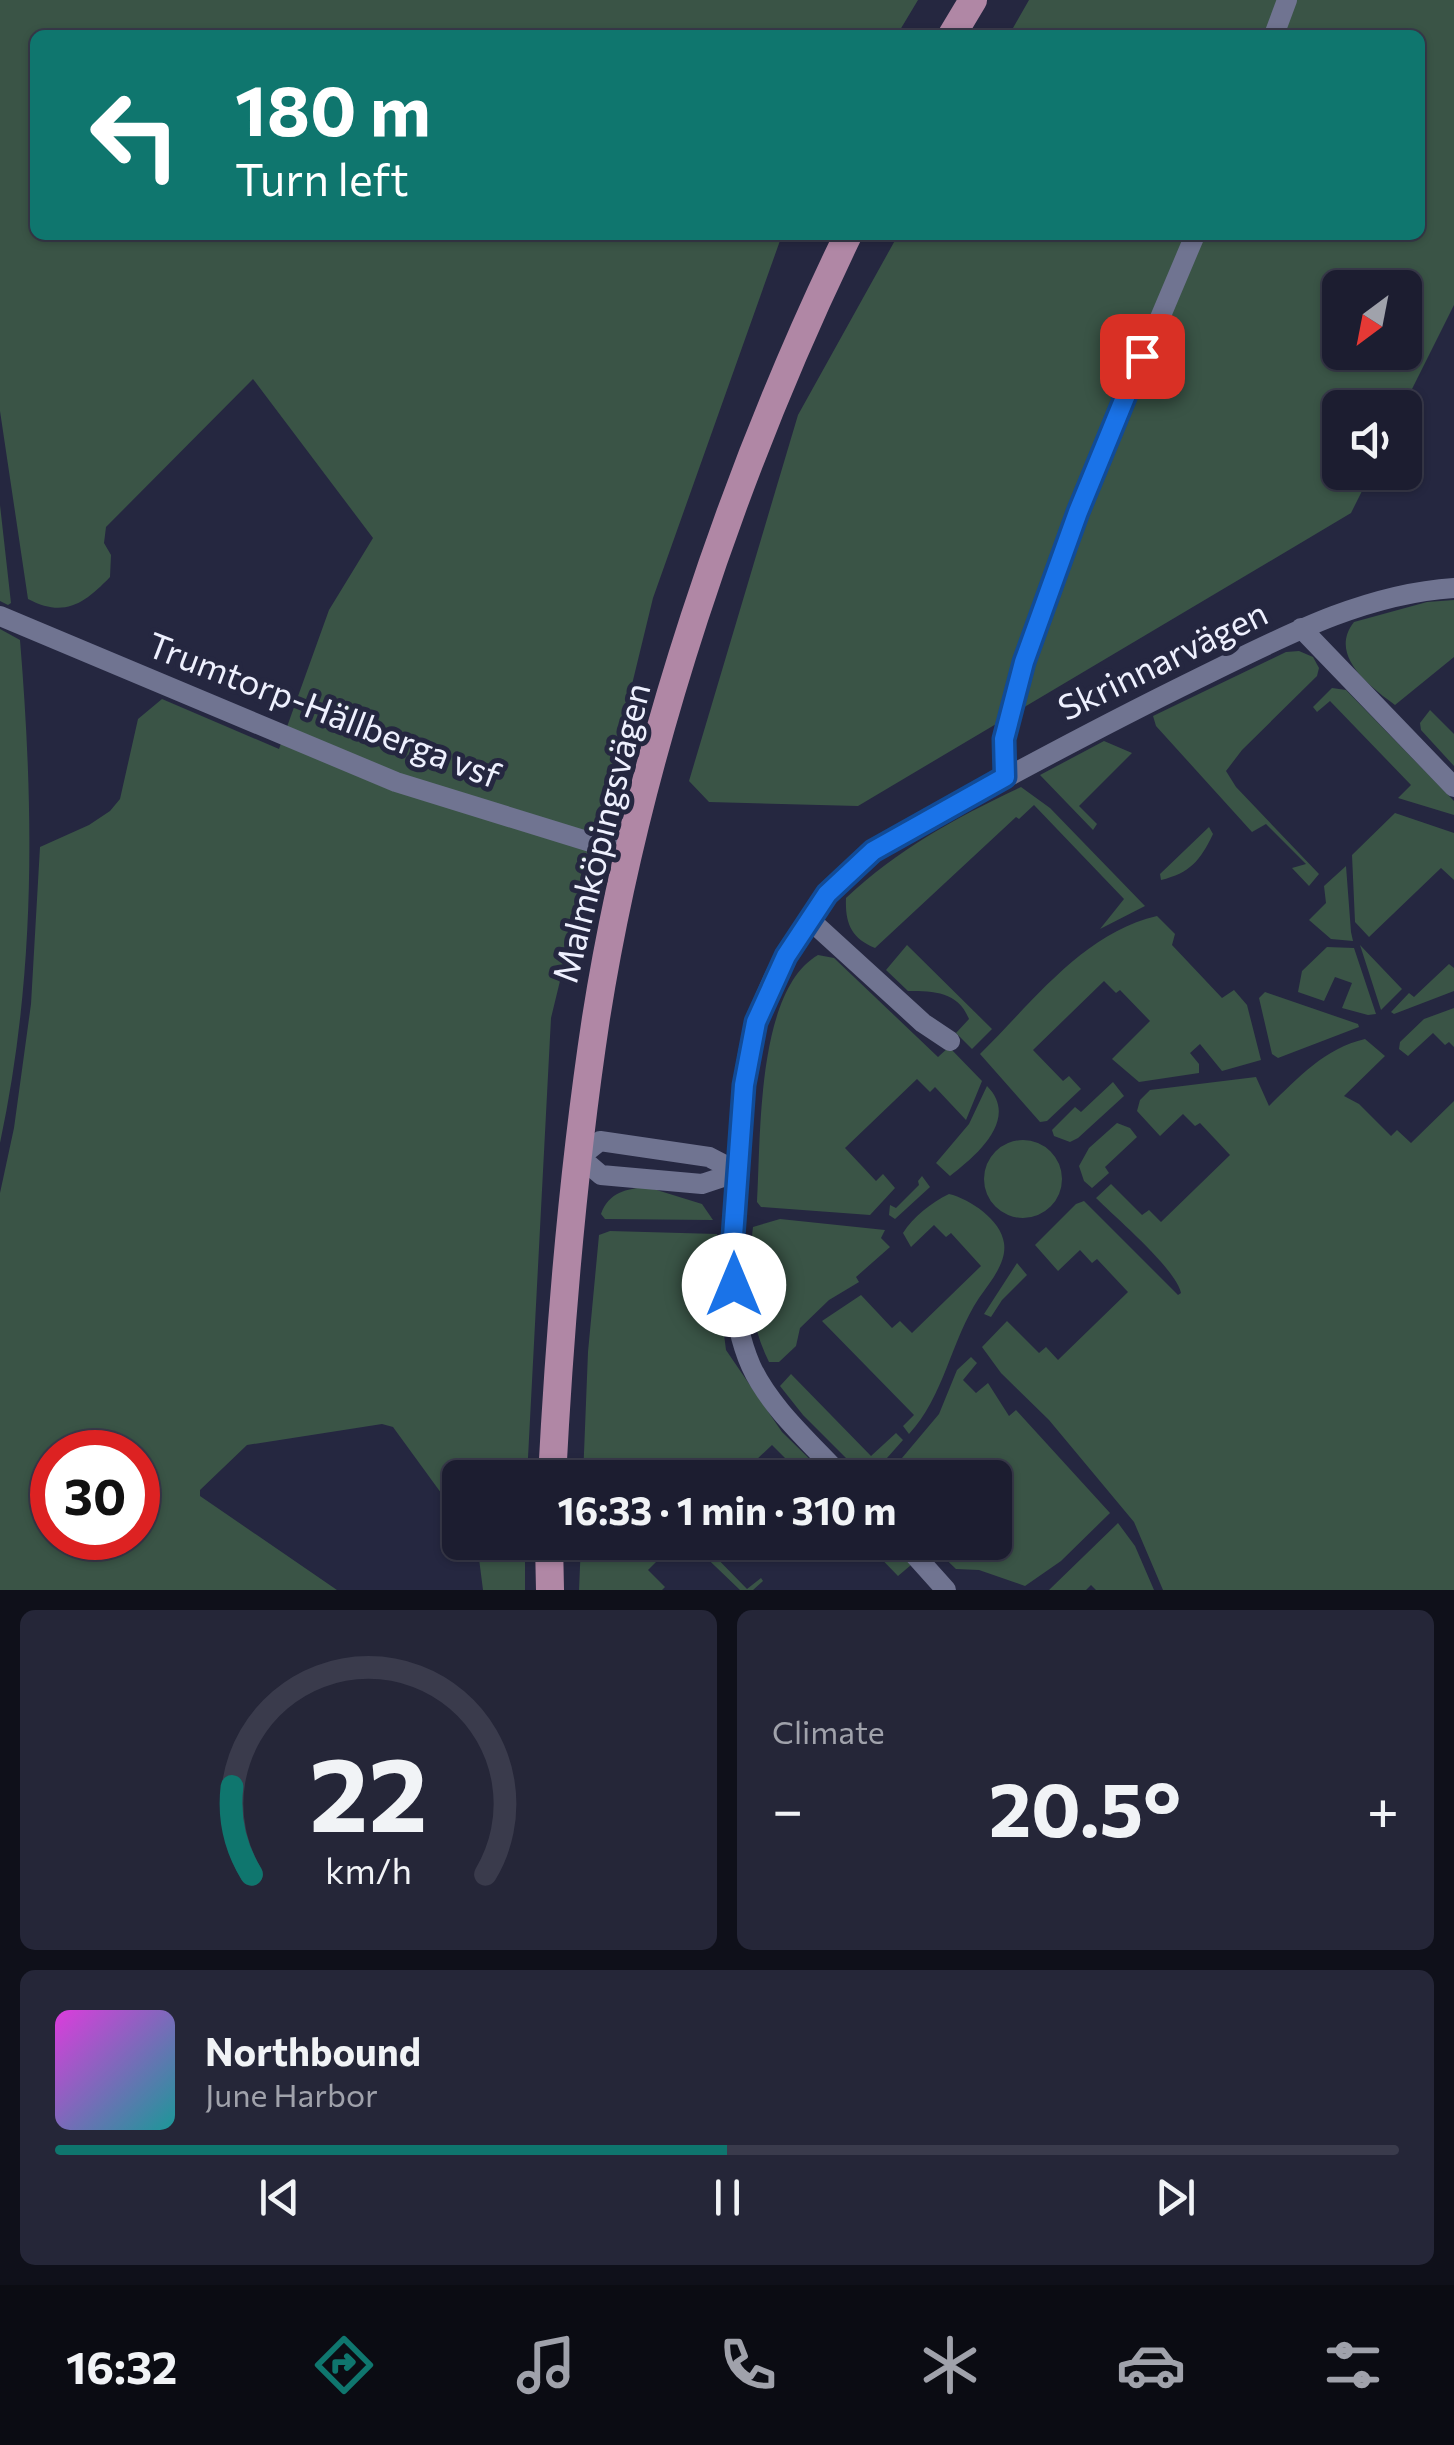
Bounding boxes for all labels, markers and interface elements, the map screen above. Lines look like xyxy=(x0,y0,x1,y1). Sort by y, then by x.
text: 180 m xyxy=(235,65,431,150)
icon: left xyxy=(70,70,200,200)
text: Turn left xyxy=(235,150,409,205)
north arrow xyxy=(1322,270,1422,370)
map controls xyxy=(1322,270,1422,490)
pin xyxy=(1100,314,1185,399)
icon: arrive xyxy=(1115,329,1170,384)
button: sound xyxy=(1322,390,1422,490)
street label: Skrinnarvägen xyxy=(1050,590,1274,728)
street label: Trumtorp-Hällberga vsf xyxy=(142,621,508,796)
street label: Malmköpingsvägen xyxy=(542,678,658,987)
position arrow xyxy=(682,1233,786,1337)
speed limit sign: 30 xyxy=(30,1430,160,1560)
text: 16:33 · 1 min · 310 m xyxy=(557,1486,897,1533)
text: Climate xyxy=(772,1711,885,1751)
text: 22 xyxy=(309,1726,428,1853)
text: 20.5° xyxy=(989,1761,1181,1852)
text: − xyxy=(772,1774,803,1841)
text: + xyxy=(1367,1774,1399,1841)
text: km/h xyxy=(325,1848,412,1891)
text: Northbound xyxy=(205,2027,421,2074)
text: June Harbor xyxy=(205,2074,378,2114)
icon: previous xyxy=(252,2170,307,2225)
icon: pause xyxy=(700,2170,755,2225)
icon: next xyxy=(1148,2170,1203,2225)
icon: directions xyxy=(309,2330,379,2400)
icon: music xyxy=(511,2330,581,2400)
icon: phone xyxy=(713,2330,783,2400)
icon: climate xyxy=(915,2330,985,2400)
icon: car xyxy=(1116,2330,1186,2400)
icon: filters xyxy=(1318,2330,1388,2400)
text: 16:32 xyxy=(66,2338,177,2393)

